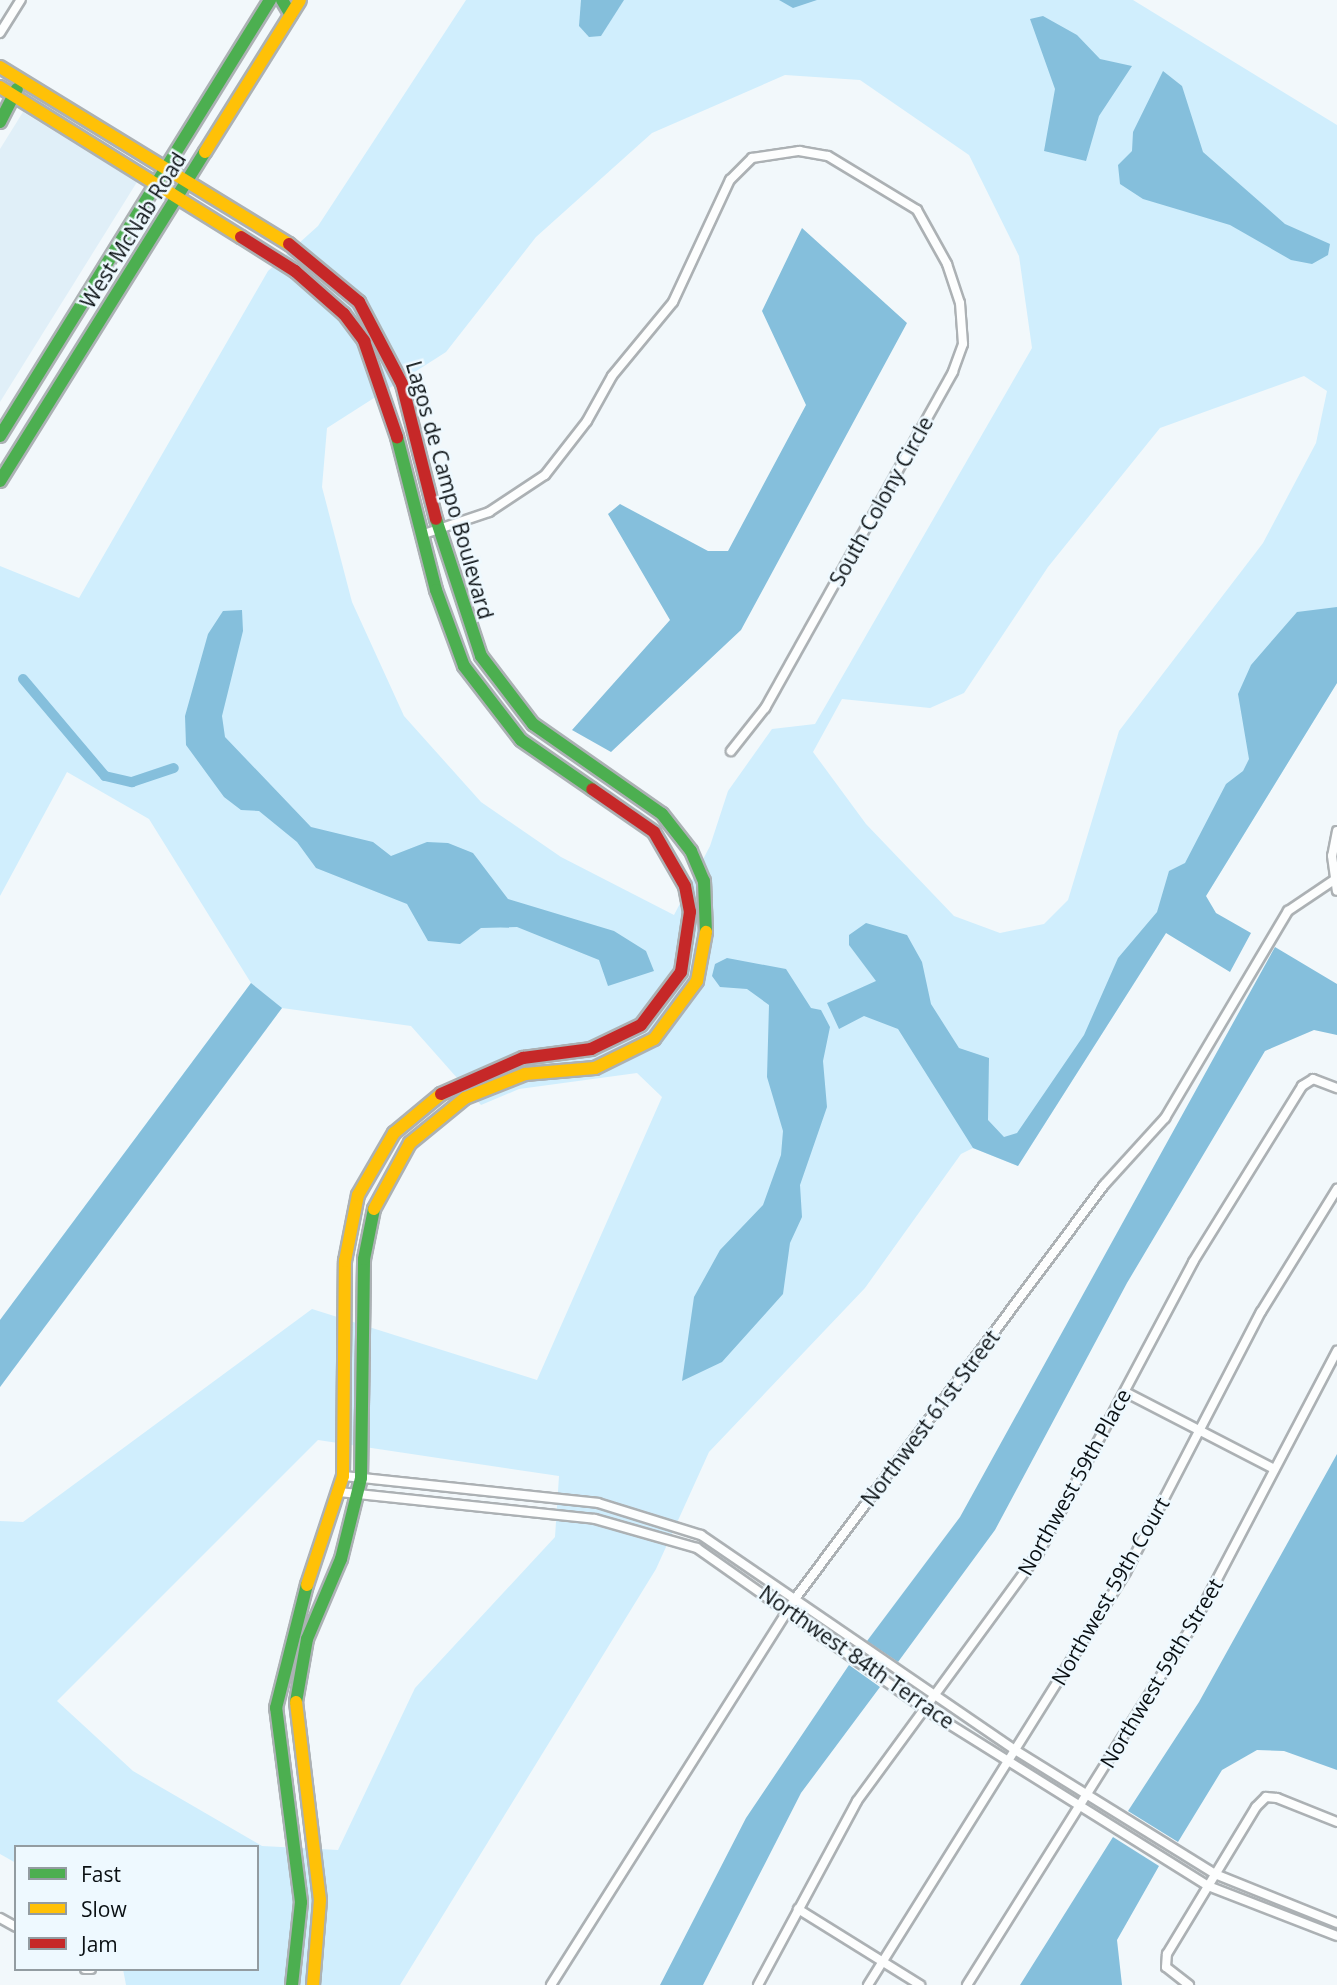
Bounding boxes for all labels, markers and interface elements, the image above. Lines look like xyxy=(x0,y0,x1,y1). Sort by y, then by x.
street label: West McNab Road xyxy=(75,147,191,313)
street label: Lagos de Campo Boulevard xyxy=(401,358,499,622)
street label: South Colony Circle xyxy=(824,412,938,590)
street label: Northwest 61st Street xyxy=(856,1325,1004,1511)
street label: Northwest 59th Place xyxy=(1012,1384,1136,1580)
street label: Northwest 59th Court xyxy=(1046,1492,1174,1690)
street label: Northwest 59th Street xyxy=(1094,1574,1228,1772)
street label: Northwest 84th Terrace xyxy=(755,1580,959,1734)
legend xyxy=(14,1845,259,1971)
text: Fast xyxy=(81,1860,121,1888)
text: Slow xyxy=(81,1895,127,1923)
text: Jam xyxy=(81,1930,118,1958)

